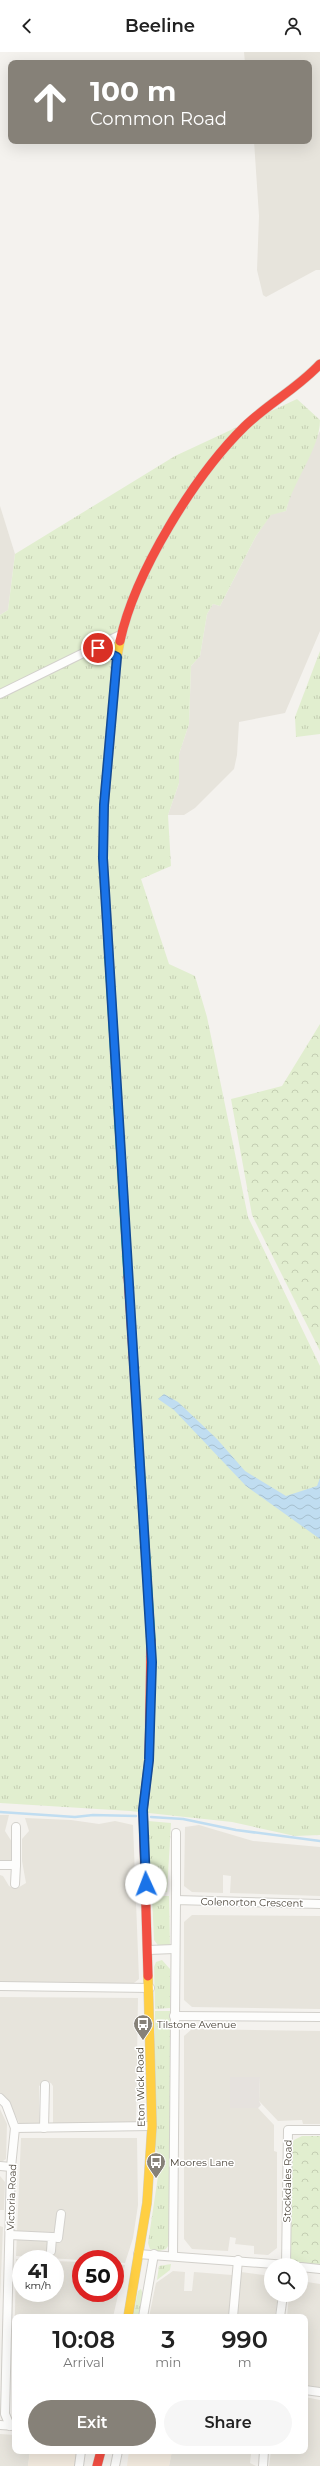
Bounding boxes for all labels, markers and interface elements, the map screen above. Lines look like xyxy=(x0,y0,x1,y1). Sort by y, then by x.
icon: back xyxy=(16,15,38,37)
text: Beeline xyxy=(125,15,195,37)
icon: person xyxy=(282,15,304,37)
text: 100 m xyxy=(90,74,176,108)
icon: ahead xyxy=(24,76,76,128)
text: Common Road xyxy=(90,108,227,130)
pin xyxy=(81,631,115,665)
icon: arrive xyxy=(87,637,109,659)
position arrow xyxy=(125,1863,167,1905)
street label: Colenorton Crescent xyxy=(200,1895,304,1910)
bus stop icon: Tilstone Avenue xyxy=(132,2013,154,2041)
place label: Tilstone Avenue xyxy=(157,2018,236,2031)
street label: Eton Wick Road xyxy=(133,2047,148,2127)
street label: Stockdales Road xyxy=(280,2140,295,2222)
bus stop icon: Moores Lane xyxy=(145,2151,167,2179)
place label: Moores Lane xyxy=(170,2156,234,2169)
street label: Victoria Road xyxy=(4,2163,19,2231)
speed limit sign: 50 xyxy=(72,2250,124,2302)
map controls xyxy=(264,2258,308,2302)
button: search xyxy=(264,2258,308,2302)
text: 41 xyxy=(27,2259,49,2283)
text: km/h xyxy=(25,2279,51,2292)
text: 10:08 xyxy=(52,2325,115,2354)
text: 3 xyxy=(161,2325,175,2354)
text: 990 xyxy=(222,2325,268,2354)
text: Arrival xyxy=(63,2354,104,2370)
text: min xyxy=(155,2354,181,2370)
text: m xyxy=(238,2354,252,2370)
button: Exit xyxy=(28,2400,156,2446)
button: Share xyxy=(164,2400,292,2446)

